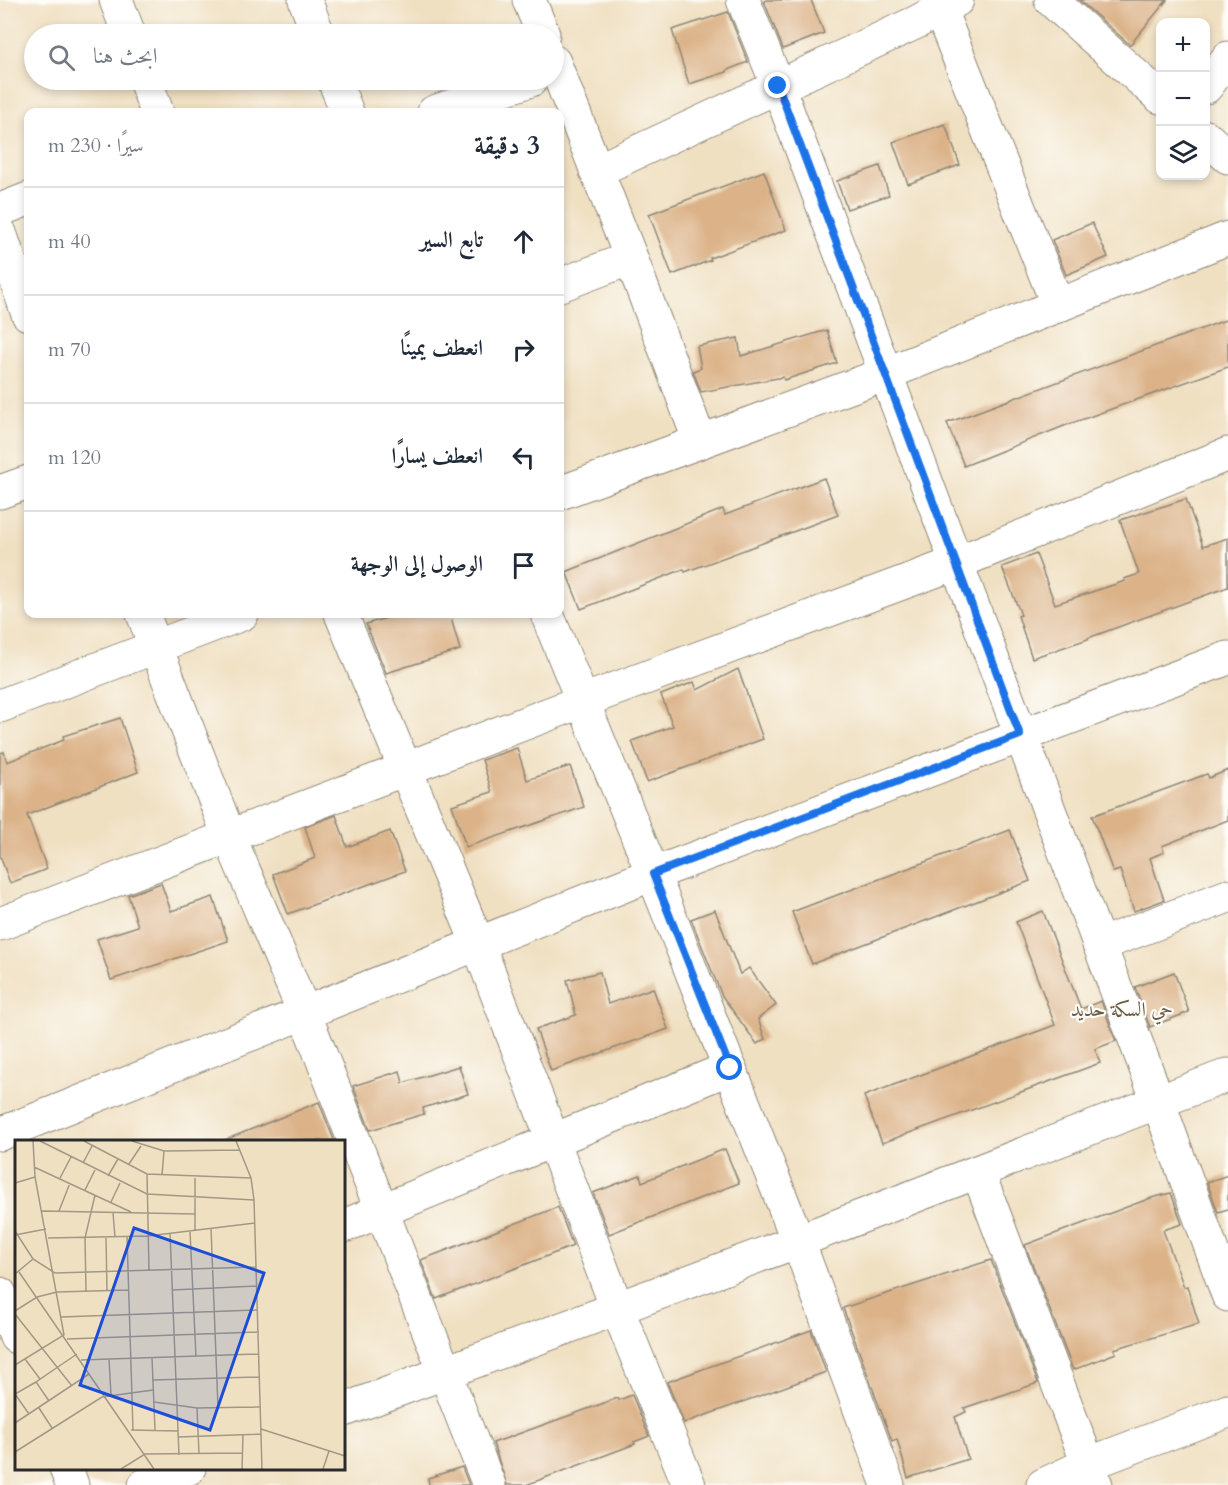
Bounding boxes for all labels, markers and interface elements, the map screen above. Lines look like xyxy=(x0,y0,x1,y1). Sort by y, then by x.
map controls xyxy=(1156,18,1210,180)
button: + xyxy=(1156,18,1210,72)
search box xyxy=(24,24,564,90)
icon: search xyxy=(45,41,78,74)
text: ابحث هنا xyxy=(93,41,158,71)
route end xyxy=(764,72,790,98)
button: − xyxy=(1156,72,1210,126)
button: layers xyxy=(1156,126,1210,180)
text: 3 دقيقة xyxy=(474,128,540,163)
text: سيرًا · 230 m xyxy=(48,132,144,159)
text: تابع السير xyxy=(420,225,483,255)
icon: ahead xyxy=(507,225,540,258)
text: 40 m xyxy=(48,228,91,255)
text: انعطف يمينًا xyxy=(400,333,483,363)
icon: right xyxy=(507,333,540,366)
text: 70 m xyxy=(48,336,91,363)
text: انعطف يسارًا xyxy=(392,441,483,471)
icon: left xyxy=(507,441,540,474)
text: 120 m xyxy=(48,444,101,471)
text: الوصول إلى الوجهة xyxy=(351,549,483,579)
icon: arrive xyxy=(507,549,540,582)
district label: حي السكة حديد xyxy=(1071,996,1173,1025)
route start xyxy=(716,1054,742,1080)
inset map xyxy=(15,1140,345,1470)

